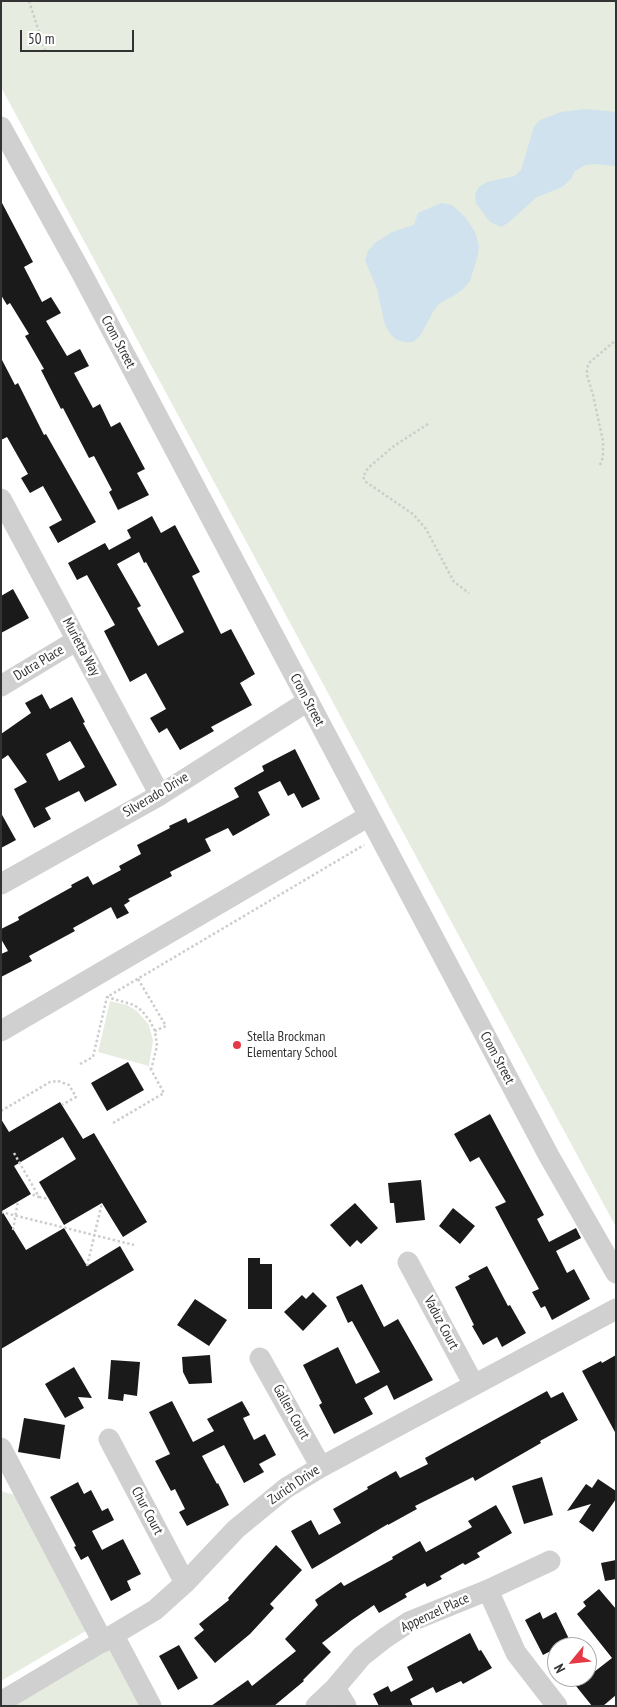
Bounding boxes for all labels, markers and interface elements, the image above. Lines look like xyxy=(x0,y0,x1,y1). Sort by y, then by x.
scale bar xyxy=(22,20,136,52)
text: 50 m xyxy=(28,29,54,48)
street label: Crom Street xyxy=(97,313,139,371)
street label: Murietta Way xyxy=(59,615,103,679)
street label: Dutra Place xyxy=(11,642,67,684)
street label: Crom Street xyxy=(286,671,328,729)
street label: Silverado Drive xyxy=(120,769,192,821)
place label: Stella Brockman Elementary School xyxy=(247,1029,337,1062)
street label: Crom Street xyxy=(476,1029,518,1087)
marker: Stella Brockman Elementary School xyxy=(231,1039,243,1051)
street label: Vaduz Court xyxy=(420,1294,462,1352)
street label: Gallen Court xyxy=(269,1382,313,1442)
street label: Zurich Drive xyxy=(265,1462,323,1508)
street label: Chur Court xyxy=(127,1484,167,1538)
street label: Appenzel Place xyxy=(398,1590,472,1636)
north arrow xyxy=(547,1637,597,1687)
text: N xyxy=(550,1661,569,1676)

